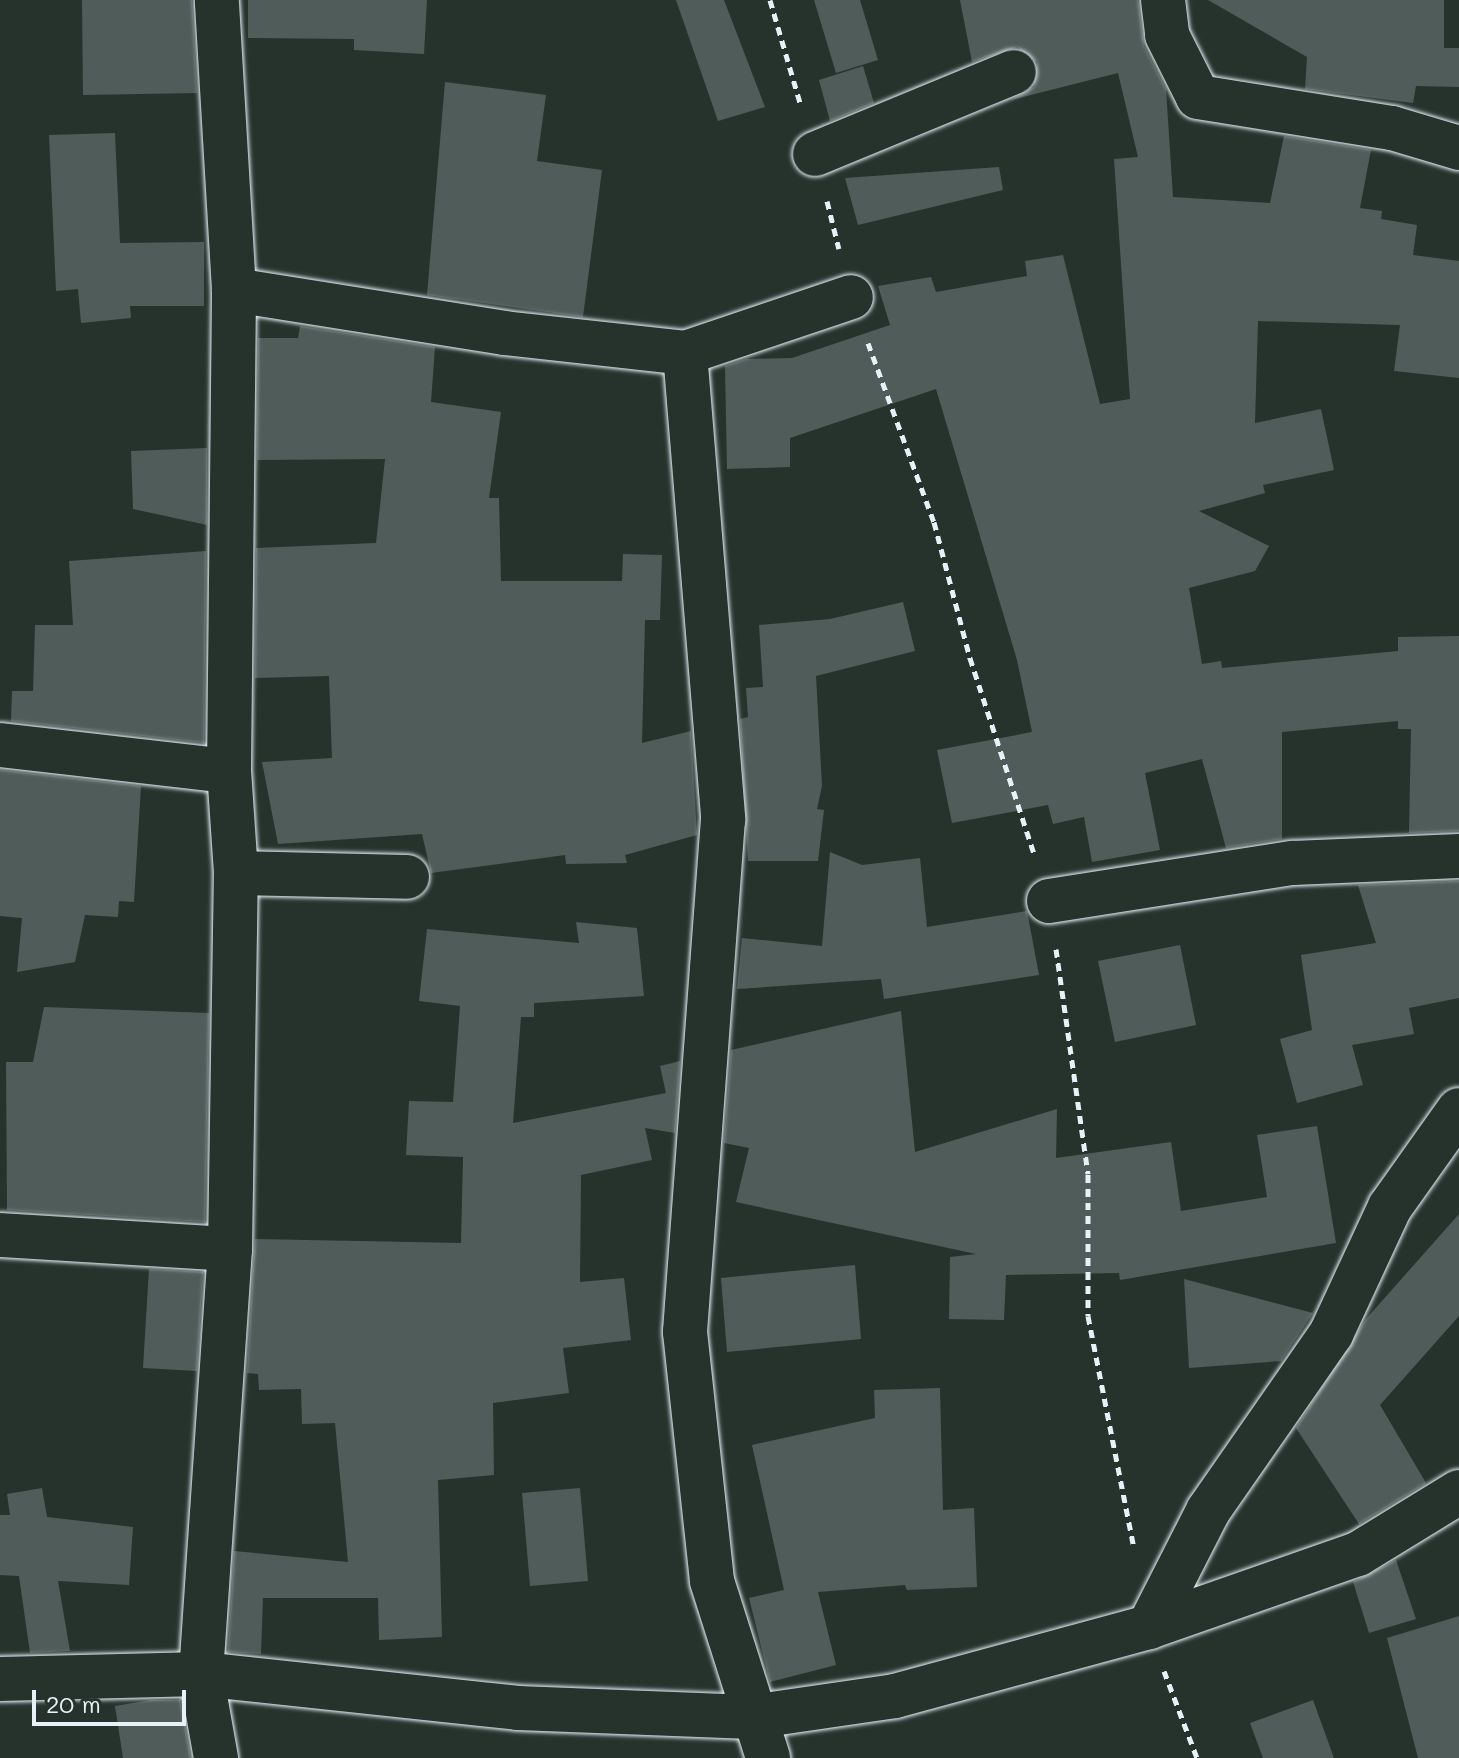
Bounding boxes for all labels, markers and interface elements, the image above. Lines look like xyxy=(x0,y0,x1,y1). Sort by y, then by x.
scale bar xyxy=(36,1674,190,1724)
text: 20 m xyxy=(46,1688,101,1719)

